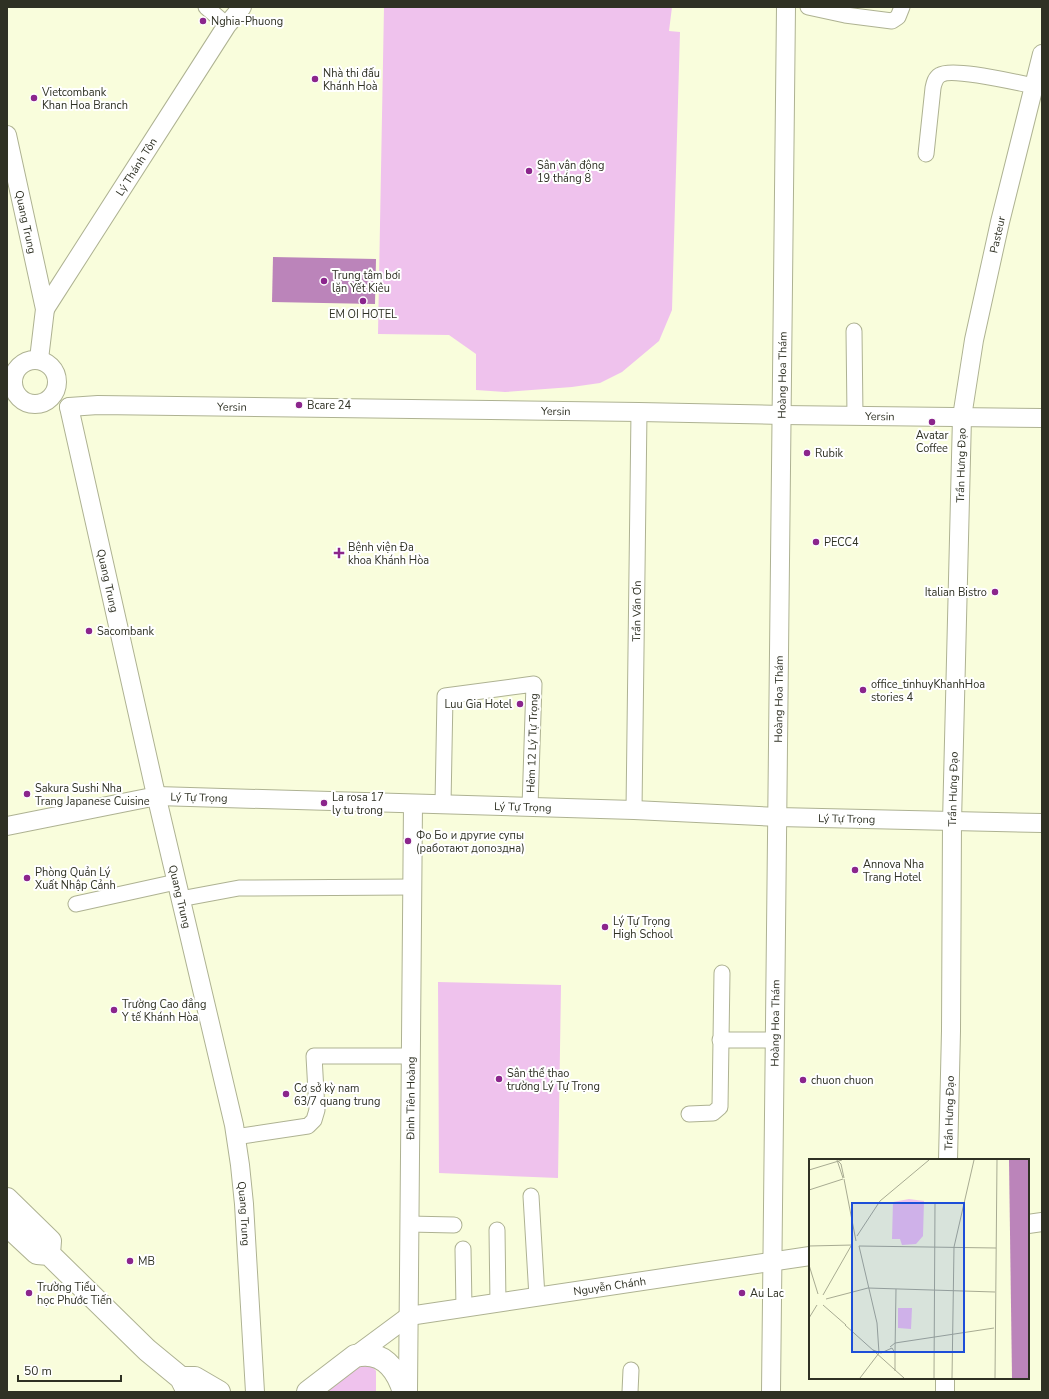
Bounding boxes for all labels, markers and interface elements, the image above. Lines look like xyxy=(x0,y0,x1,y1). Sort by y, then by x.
place label: Nghia-Phuong xyxy=(211,14,283,29)
marker: Nghia-Phuong xyxy=(198,16,208,26)
place label: Nhà thi đấu Khánh Hoà xyxy=(323,66,380,94)
marker: Nhà thi đấu Khánh Hoà xyxy=(310,74,320,84)
place label: Vietcombank Khan Hoa Branch xyxy=(41,85,128,113)
marker: Vietcombank Khan Hoa Branch xyxy=(29,93,39,103)
street label: Lý Thánh Tôn xyxy=(112,135,161,199)
place label: Sân vận động 19 tháng 8 xyxy=(537,158,604,186)
marker: Sân vận động 19 tháng 8 xyxy=(524,166,534,176)
street label: Quang Trung xyxy=(11,189,40,255)
street label: Pasteur xyxy=(986,215,1009,255)
place label: Trung tâm bơi lặn Yết Kiêu xyxy=(332,268,400,296)
marker: Trung tâm bơi lặn Yết Kiêu xyxy=(319,276,329,286)
marker: EM OI HOTEL xyxy=(358,296,368,306)
place label: EM OI HOTEL xyxy=(329,307,397,322)
street label: Hoàng Hoa Thám xyxy=(775,331,790,419)
place label: Bcare 24 xyxy=(307,398,351,413)
street label: Yersin xyxy=(216,400,247,415)
marker: Bcare 24 xyxy=(294,400,304,410)
street label: Yersin xyxy=(540,404,571,419)
street label: Yersin xyxy=(864,409,895,424)
marker: Avatar Coffee xyxy=(927,417,937,427)
place label: Avatar Coffee xyxy=(916,428,948,456)
street label: Trần Hưng Đạo xyxy=(953,428,970,503)
place label: Rubik xyxy=(815,446,843,461)
marker: Rubik xyxy=(802,448,812,458)
place label: PECC4 xyxy=(824,535,859,550)
marker: PECC4 xyxy=(811,537,821,547)
place label: Bệnh viện Đa khoa Khánh Hòa xyxy=(348,540,429,568)
marker: Bệnh viện Đa khoa Khánh Hòa xyxy=(333,547,345,559)
street label: Quang Trung xyxy=(93,548,122,614)
street label: Trần Văn Ơn xyxy=(629,580,645,642)
place label: Italian Bistro xyxy=(925,585,987,600)
marker: Italian Bistro xyxy=(990,587,1000,597)
place label: Sacombank xyxy=(97,624,155,639)
marker: Sacombank xyxy=(84,626,94,636)
street label: Hoàng Hoa Thám xyxy=(771,655,787,743)
place label: office_tinhuyKhanhHoa stories 4 xyxy=(871,677,985,705)
marker: office_tinhuyKhanhHoa stories 4 xyxy=(858,685,868,695)
street label: Hẻm 12 Lý Tự Trọng xyxy=(523,693,542,793)
place label: Luu Gia Hotel xyxy=(444,697,513,712)
marker: Luu Gia Hotel xyxy=(515,699,525,709)
street label: Trần Hưng Đạo xyxy=(945,751,962,827)
place label: Sakura Sushi Nha Trang Japanese Cuisine xyxy=(35,781,150,809)
marker: Sakura Sushi Nha Trang Japanese Cuisine xyxy=(22,789,32,799)
street label: Lý Tự Trọng xyxy=(170,789,228,806)
place label: La rosa 17 ly tu trong xyxy=(332,790,384,818)
marker: La rosa 17 ly tu trong xyxy=(319,798,329,808)
street label: Lý Tự Trọng xyxy=(494,799,552,816)
street label: Lý Tự Trọng xyxy=(818,811,875,827)
place label: Фо Бо и другие супы (работают допоздна) xyxy=(416,828,525,856)
marker: Фо Бо и другие супы (работают допоздна) xyxy=(403,836,413,846)
place label: Annova Nha Trang Hotel xyxy=(863,857,924,885)
street label: Quang Trung xyxy=(165,863,194,930)
place label: Phòng Quản Lý Xuất Nhập Cảnh xyxy=(35,865,116,893)
marker: Annova Nha Trang Hotel xyxy=(850,865,860,875)
marker: Phòng Quản Lý Xuất Nhập Cảnh xyxy=(22,873,32,883)
place label: Lý Tự Trọng High School xyxy=(613,914,674,942)
marker: Lý Tự Trọng High School xyxy=(600,922,610,932)
street label: Hoàng Hoa Thám xyxy=(768,979,783,1067)
place label: Trường Cao đẳng Y tế Khánh Hòa xyxy=(121,997,206,1025)
marker: Trường Cao đẳng Y tế Khánh Hòa xyxy=(109,1005,119,1015)
street label: Đinh Tiên Hoàng xyxy=(403,1056,419,1141)
place label: Sân thể thao trường Lý Tự Trọng xyxy=(507,1066,600,1094)
place label: chuon chuon xyxy=(811,1073,874,1088)
marker: Sân thể thao trường Lý Tự Trọng xyxy=(494,1074,504,1084)
marker: chuon chuon xyxy=(798,1075,808,1085)
street label: Trần Hưng Đạo xyxy=(941,1075,958,1151)
place label: Cơ sở kỳ nam 63/7 quang trung xyxy=(294,1081,380,1109)
marker: Cơ sở kỳ nam 63/7 quang trung xyxy=(281,1089,291,1099)
inset map xyxy=(809,1159,1029,1379)
street label: Quang Trung xyxy=(234,1181,253,1246)
place label: MB xyxy=(138,1254,155,1269)
marker: MB xyxy=(125,1256,135,1266)
street label: Nguyễn Chánh xyxy=(572,1274,647,1299)
place label: Trường Tiểu học Phước Tiến xyxy=(37,1280,112,1308)
place label: Au Lac xyxy=(750,1286,784,1301)
marker: Trường Tiểu học Phước Tiến xyxy=(24,1288,34,1298)
marker: Au Lac xyxy=(737,1288,747,1298)
scale bar xyxy=(18,1357,121,1383)
text: 50 m xyxy=(24,1363,52,1379)

